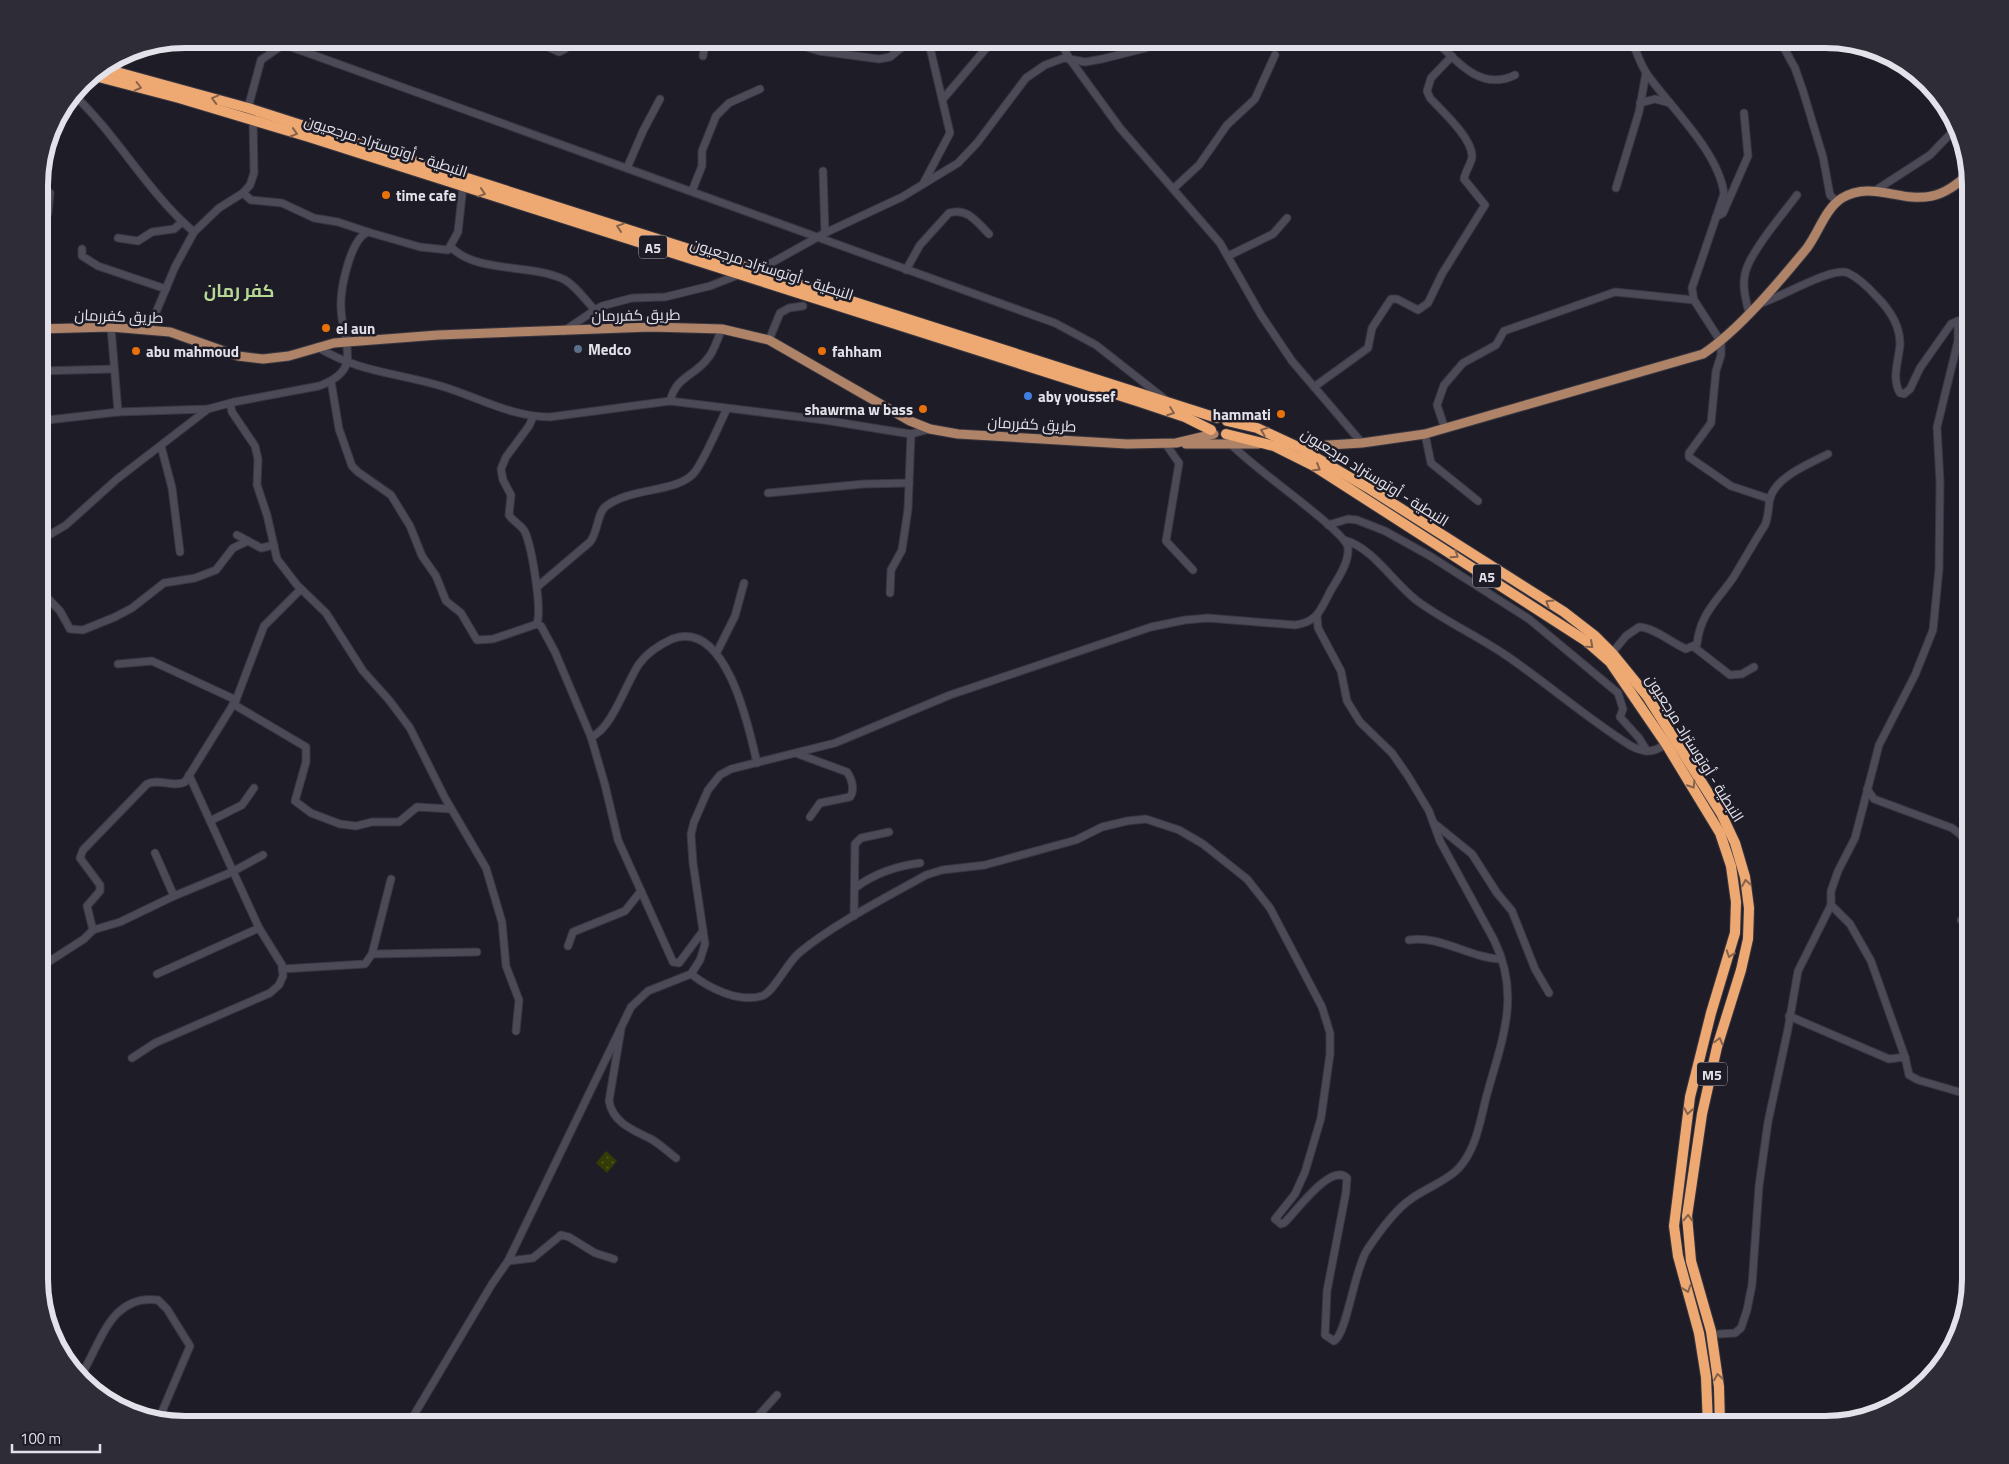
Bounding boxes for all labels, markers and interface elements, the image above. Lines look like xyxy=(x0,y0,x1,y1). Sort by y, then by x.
one-way arrow xyxy=(133,82,142,92)
one-way arrow xyxy=(210,94,219,105)
street label: النبطية - أوتوستراد مرجعيون xyxy=(301,109,471,183)
one-way arrow xyxy=(289,127,298,137)
place label: time cafe xyxy=(396,184,457,207)
one-way arrow xyxy=(478,187,486,197)
marker: time cafe xyxy=(380,189,392,201)
one-way arrow xyxy=(616,223,625,233)
street label: النبطية - أوتوستراد مرجعيون xyxy=(687,232,857,306)
road number: A5 xyxy=(639,236,667,258)
district label: كفر رمان xyxy=(204,277,274,304)
street label: طريق كفررمان xyxy=(74,303,164,329)
street label: طريق كفررمان xyxy=(591,303,681,327)
place label: el aun xyxy=(336,317,375,340)
marker: el aun xyxy=(320,322,332,334)
place label: Medco xyxy=(588,338,631,361)
place label: abu mahmoud xyxy=(146,340,239,363)
place label: fahham xyxy=(832,340,882,363)
marker: Medco xyxy=(572,343,584,355)
marker: abu mahmoud xyxy=(130,345,142,357)
marker: fahham xyxy=(816,345,828,357)
place label: aby youssef xyxy=(1038,385,1116,408)
marker: aby youssef xyxy=(1022,390,1034,402)
place label: shawrma w bass xyxy=(804,398,913,421)
marker: shawrma w bass xyxy=(917,403,929,415)
place label: hammati xyxy=(1213,403,1271,426)
one-way arrow xyxy=(1166,406,1174,416)
marker: hammati xyxy=(1275,408,1287,420)
street label: طريق كفررمان xyxy=(987,410,1077,438)
street label: النبطية - أوتوستراد مرجعيون xyxy=(1297,422,1453,532)
one-way arrow xyxy=(1260,427,1269,437)
one-way arrow xyxy=(1312,462,1321,472)
one-way arrow xyxy=(1449,549,1458,558)
road number: A5 xyxy=(1473,564,1501,588)
one-way arrow xyxy=(1546,599,1555,609)
one-way arrow xyxy=(1584,639,1593,647)
street label: النبطية - أوتوستراد مرجعيون xyxy=(1640,670,1750,826)
one-way arrow xyxy=(1686,779,1696,788)
one-way arrow xyxy=(1741,878,1751,887)
one-way arrow xyxy=(1726,950,1736,958)
one-way arrow xyxy=(1714,1037,1724,1045)
road number: M5 xyxy=(1697,1062,1727,1086)
one-way arrow xyxy=(1683,1107,1693,1116)
one-way arrow xyxy=(1683,1213,1693,1221)
one-way arrow xyxy=(1682,1284,1692,1292)
one-way arrow xyxy=(1713,1372,1723,1381)
scale bar xyxy=(12,1422,100,1454)
text: 100 m xyxy=(20,1427,61,1450)

